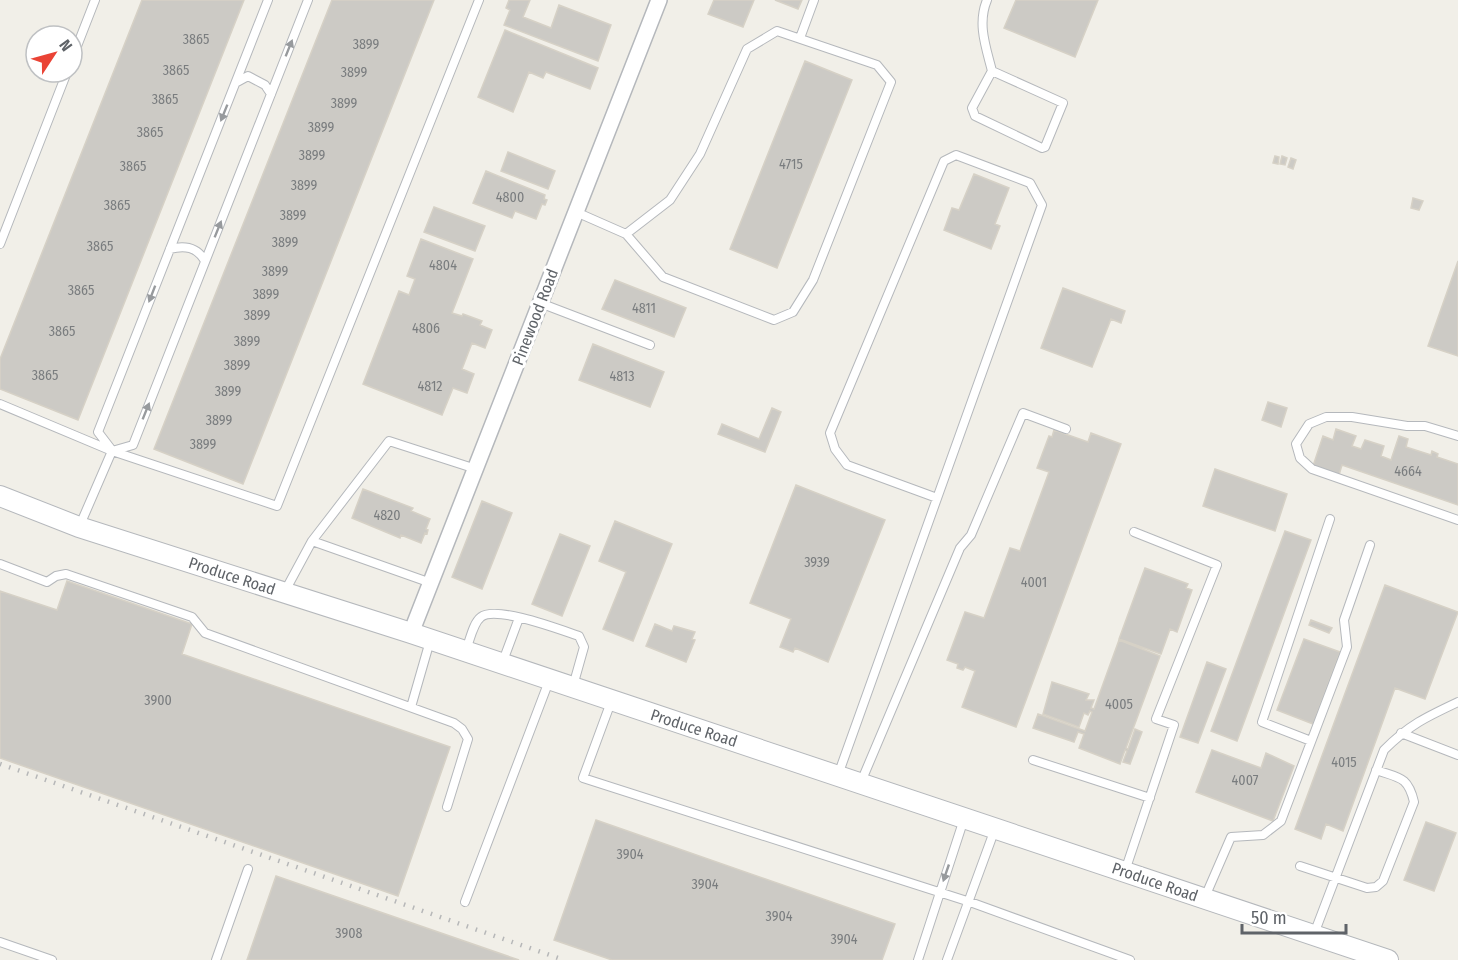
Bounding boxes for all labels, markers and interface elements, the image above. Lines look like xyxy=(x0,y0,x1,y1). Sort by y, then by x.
north arrow xyxy=(24,24,84,84)
house number: 3865 xyxy=(183,31,209,48)
text: N xyxy=(55,36,76,55)
house number: 3899 xyxy=(353,36,380,53)
one-way arrow xyxy=(285,39,295,57)
house number: 3865 xyxy=(163,62,189,79)
house number: 3899 xyxy=(341,64,368,81)
house number: 3865 xyxy=(152,91,178,108)
house number: 3899 xyxy=(331,95,358,112)
one-way arrow xyxy=(219,105,229,123)
house number: 3899 xyxy=(308,119,335,136)
house number: 3865 xyxy=(137,124,163,141)
house number: 3899 xyxy=(299,147,326,164)
house number: 4715 xyxy=(779,156,803,173)
house number: 3865 xyxy=(120,158,146,175)
house number: 3899 xyxy=(291,177,318,194)
house number: 4800 xyxy=(496,189,524,206)
house number: 3865 xyxy=(104,197,130,214)
house number: 3899 xyxy=(280,207,307,224)
one-way arrow xyxy=(214,220,223,238)
house number: 3899 xyxy=(272,234,299,251)
house number: 3865 xyxy=(87,238,113,255)
house number: 4804 xyxy=(429,257,457,274)
house number: 3899 xyxy=(262,263,289,280)
street label: Pinewood Road xyxy=(508,266,562,368)
house number: 3865 xyxy=(68,282,94,299)
one-way arrow xyxy=(147,286,157,304)
house number: 3899 xyxy=(253,286,280,303)
house number: 4811 xyxy=(632,300,656,317)
house number: 3899 xyxy=(244,307,271,324)
house number: 4806 xyxy=(412,320,440,337)
house number: 3865 xyxy=(49,323,75,340)
house number: 3899 xyxy=(234,333,261,350)
house number: 3899 xyxy=(224,357,251,374)
house number: 3865 xyxy=(32,367,58,384)
house number: 4813 xyxy=(609,368,635,385)
house number: 4812 xyxy=(417,378,443,395)
house number: 3899 xyxy=(215,383,242,400)
one-way arrow xyxy=(141,401,151,419)
house number: 3899 xyxy=(206,412,233,429)
house number: 3899 xyxy=(190,436,217,453)
house number: 4664 xyxy=(1394,463,1422,480)
house number: 4820 xyxy=(373,507,401,524)
street label: Produce Road xyxy=(186,553,278,599)
house number: 3939 xyxy=(804,554,830,571)
house number: 4001 xyxy=(1021,574,1047,591)
house number: 3900 xyxy=(144,692,172,709)
house number: 4005 xyxy=(1105,696,1133,713)
street label: Produce Road xyxy=(648,705,740,751)
house number: 4015 xyxy=(1331,754,1357,771)
house number: 4007 xyxy=(1232,772,1259,789)
house number: 3904 xyxy=(616,846,644,863)
street label: Produce Road xyxy=(1109,858,1201,906)
one-way arrow xyxy=(941,864,950,882)
house number: 3904 xyxy=(691,876,719,893)
scale bar xyxy=(1242,897,1346,935)
text: 50 m xyxy=(1251,907,1287,929)
house number: 3904 xyxy=(765,908,793,925)
house number: 3908 xyxy=(335,925,363,942)
house number: 3904 xyxy=(830,931,858,948)

